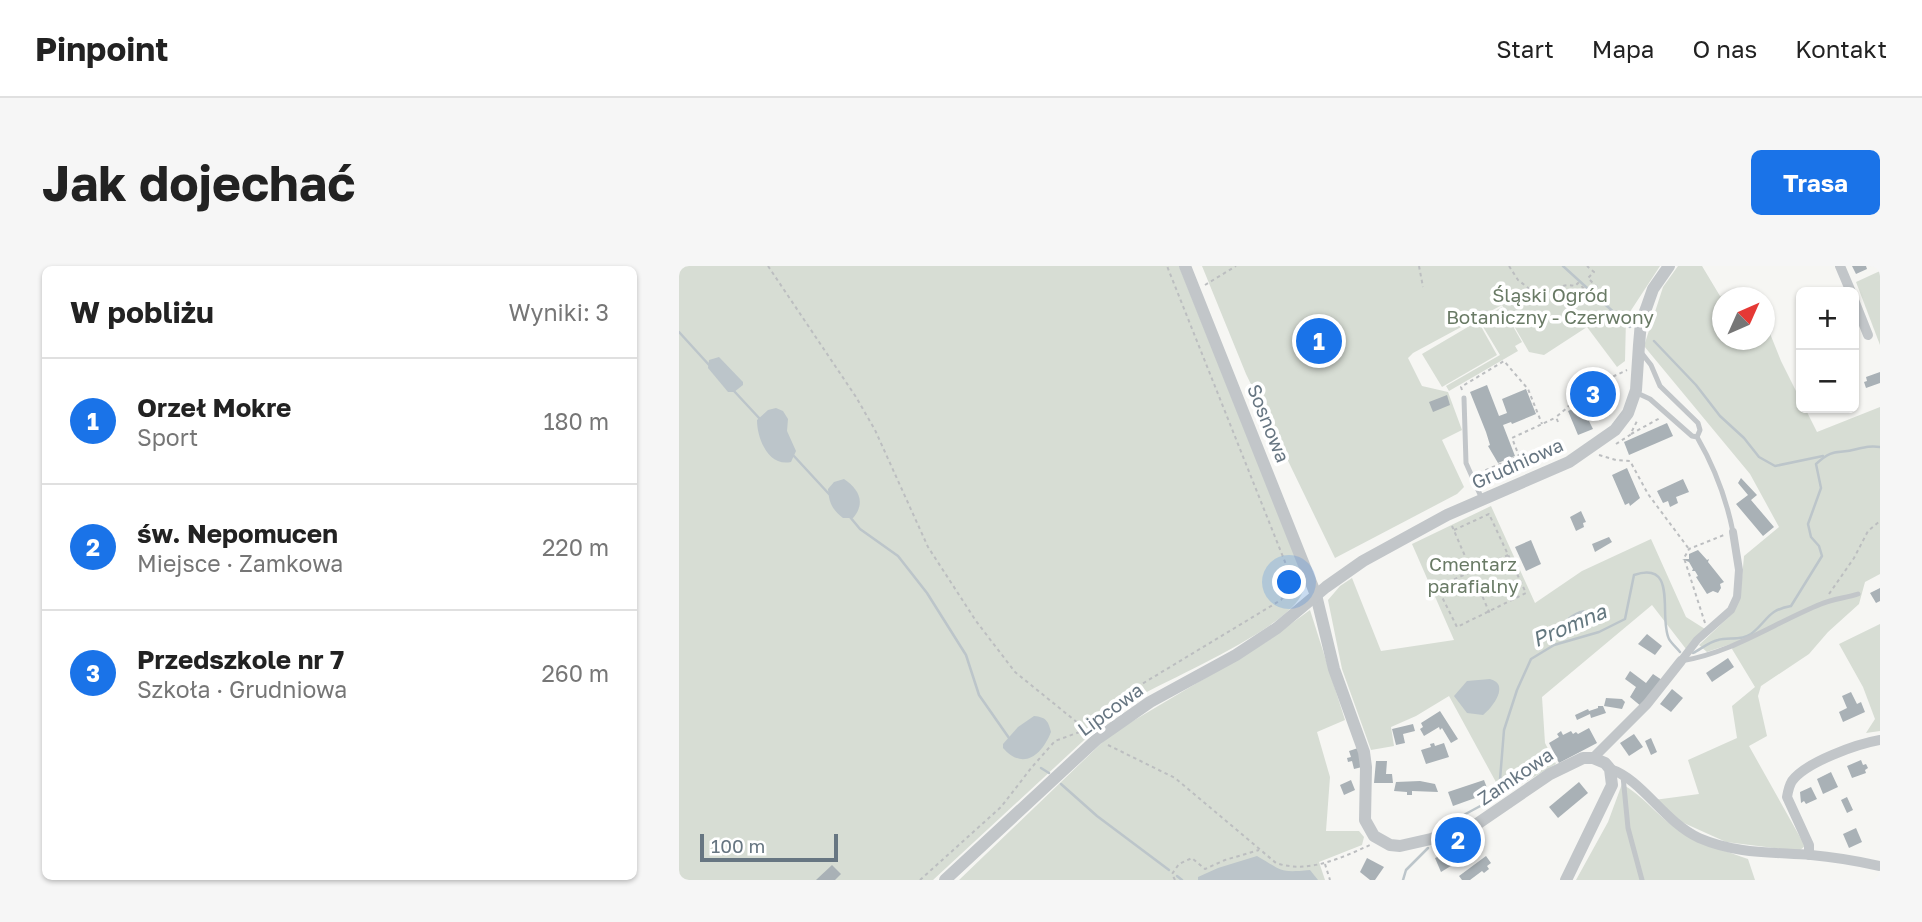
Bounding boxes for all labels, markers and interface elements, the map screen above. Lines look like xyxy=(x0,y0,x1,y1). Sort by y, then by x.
text: Pinpoint xyxy=(35,29,168,68)
text: Start xyxy=(1496,34,1554,63)
text: Mapa xyxy=(1592,34,1654,63)
text: O nas xyxy=(1692,34,1757,63)
text: Kontakt xyxy=(1795,34,1887,63)
button: Trasa xyxy=(1751,150,1880,215)
text: Jak dojechać xyxy=(42,153,355,212)
park label: Śląski Ogród Botaniczny - Czerwony xyxy=(1446,283,1654,328)
north arrow xyxy=(1712,287,1775,350)
map controls xyxy=(1796,287,1859,413)
button: + xyxy=(1796,287,1859,350)
text: W pobliżu xyxy=(70,294,214,330)
text: Wyniki: 3 xyxy=(508,298,609,326)
pin: 1 xyxy=(1296,315,1342,367)
button: − xyxy=(1796,350,1859,413)
pin: 3 xyxy=(1570,368,1616,420)
street label: Sosnowa xyxy=(1243,381,1295,465)
text: Orzeł Mokre xyxy=(137,392,291,423)
text: 1 xyxy=(87,407,99,435)
text: 180 m xyxy=(543,407,609,435)
text: Sport xyxy=(137,423,198,451)
street label: Grudniowa xyxy=(1468,433,1566,493)
text: św. Nepomucen xyxy=(137,518,338,549)
text: 2 xyxy=(86,533,100,561)
text: 220 m xyxy=(542,533,609,561)
text: Miejsce · Zamkowa xyxy=(137,549,343,577)
park label: Cmentarz parafialny xyxy=(1427,552,1519,597)
your location xyxy=(1272,565,1306,599)
water label: Promna xyxy=(1528,597,1611,652)
text: Przedszkole nr 7 xyxy=(137,644,344,675)
text: 3 xyxy=(86,659,100,687)
text: 260 m xyxy=(541,659,609,687)
text: Szkoła · Grudniowa xyxy=(137,675,347,703)
street label: Lipcowa xyxy=(1073,678,1147,740)
street label: Zamkowa xyxy=(1473,742,1557,810)
pin: 2 xyxy=(1435,814,1481,866)
scale bar xyxy=(700,831,838,863)
text: 100 m xyxy=(711,834,765,857)

